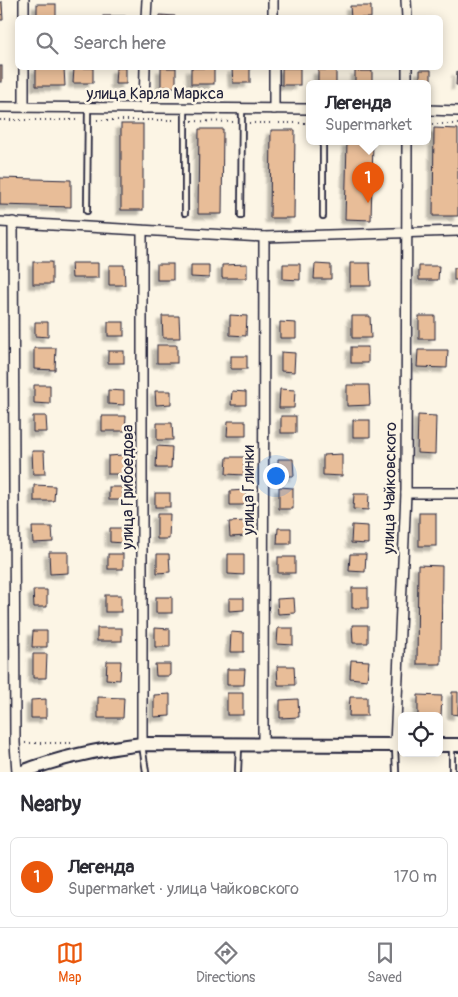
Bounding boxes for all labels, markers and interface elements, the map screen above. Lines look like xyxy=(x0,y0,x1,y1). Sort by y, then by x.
search box xyxy=(15,15,443,70)
icon: search xyxy=(33,29,61,57)
text: Search here xyxy=(73,31,166,55)
popup xyxy=(306,80,431,145)
street label: улица Карла Маркса xyxy=(85,84,224,104)
text: Легенда xyxy=(325,91,391,115)
text: Supermarket xyxy=(325,115,412,135)
pin: 1 xyxy=(352,162,384,203)
street label: улица Чайковского xyxy=(379,422,401,555)
street label: улица Грибоедова xyxy=(118,425,138,550)
street label: улица Глинки xyxy=(239,445,259,536)
your location xyxy=(263,463,289,489)
map controls xyxy=(398,712,443,757)
button: locate xyxy=(398,712,443,757)
text: Nearby xyxy=(20,791,81,818)
text: Легенда xyxy=(68,855,134,879)
text: 1 xyxy=(34,867,40,887)
text: 170 m xyxy=(394,867,437,887)
text: Supermarket · улица Чайковского xyxy=(68,879,299,899)
tab: Map xyxy=(56,939,84,986)
tab: Directions xyxy=(196,939,255,986)
tab: Saved xyxy=(367,939,402,986)

